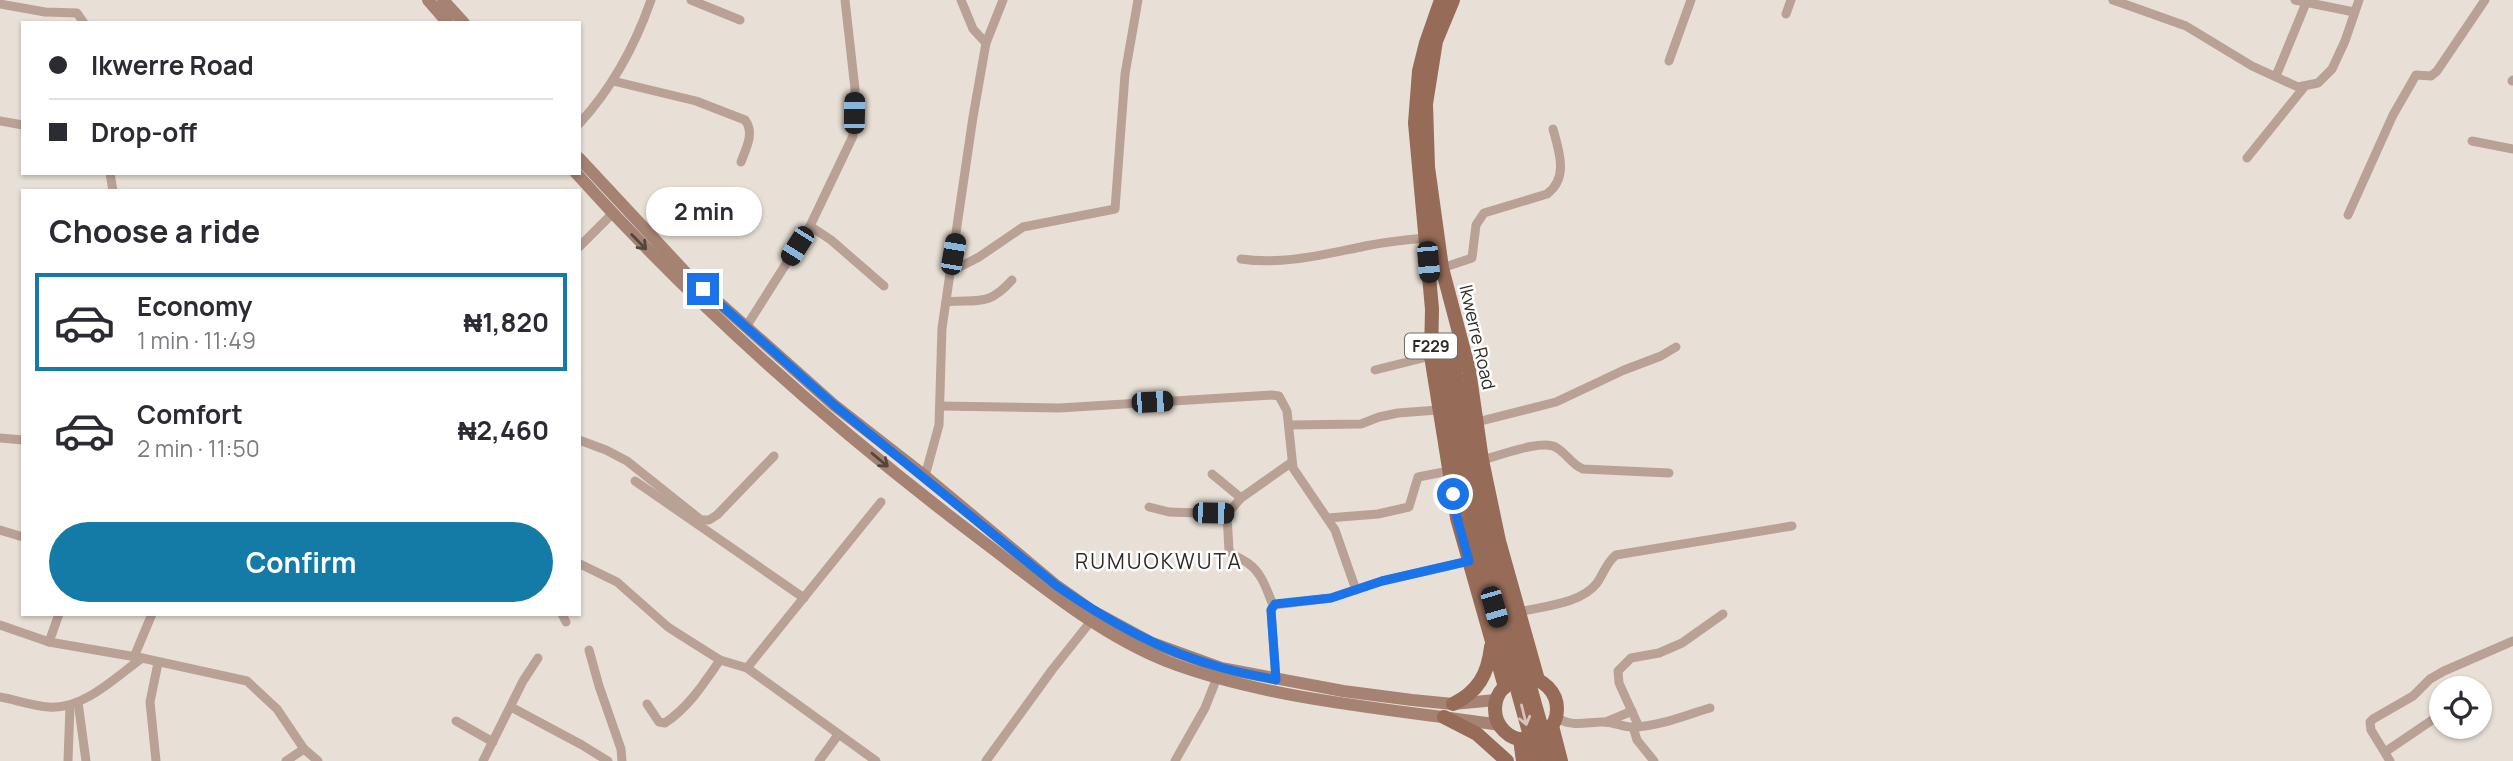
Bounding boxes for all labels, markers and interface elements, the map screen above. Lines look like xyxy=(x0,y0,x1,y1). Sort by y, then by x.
text: Ikwerre Road xyxy=(91,47,254,83)
car xyxy=(844,92,865,134)
text: Drop-off xyxy=(91,114,197,150)
callout: 2 min xyxy=(645,188,761,236)
text: 2 min xyxy=(674,195,734,227)
text: Choose a ride xyxy=(49,209,260,253)
car xyxy=(777,223,818,269)
car xyxy=(940,231,967,277)
one-way arrow xyxy=(630,233,647,250)
car xyxy=(1416,240,1441,284)
route end xyxy=(687,273,719,305)
street label: Ikwerre Road xyxy=(1454,282,1502,392)
text: Economy xyxy=(137,288,252,324)
icon: car xyxy=(53,291,116,354)
text: ₦1,820 xyxy=(463,304,549,340)
text: 1 min · 11:49 xyxy=(137,324,256,356)
road number: F229 xyxy=(1405,334,1457,358)
car xyxy=(1131,390,1174,414)
text: Comfort xyxy=(137,396,243,432)
icon: car xyxy=(53,399,116,462)
text: ₦2,460 xyxy=(458,412,549,448)
text: 2 min · 11:50 xyxy=(137,432,260,464)
one-way arrow xyxy=(871,452,889,468)
route start xyxy=(1437,478,1469,510)
car xyxy=(1192,502,1235,524)
button: Confirm xyxy=(49,522,553,602)
district label: RUMUOKWUTA xyxy=(1075,547,1243,575)
car xyxy=(1479,584,1510,630)
map controls xyxy=(2429,676,2492,739)
button: locate xyxy=(2429,676,2492,739)
one-way arrow xyxy=(1518,703,1531,726)

